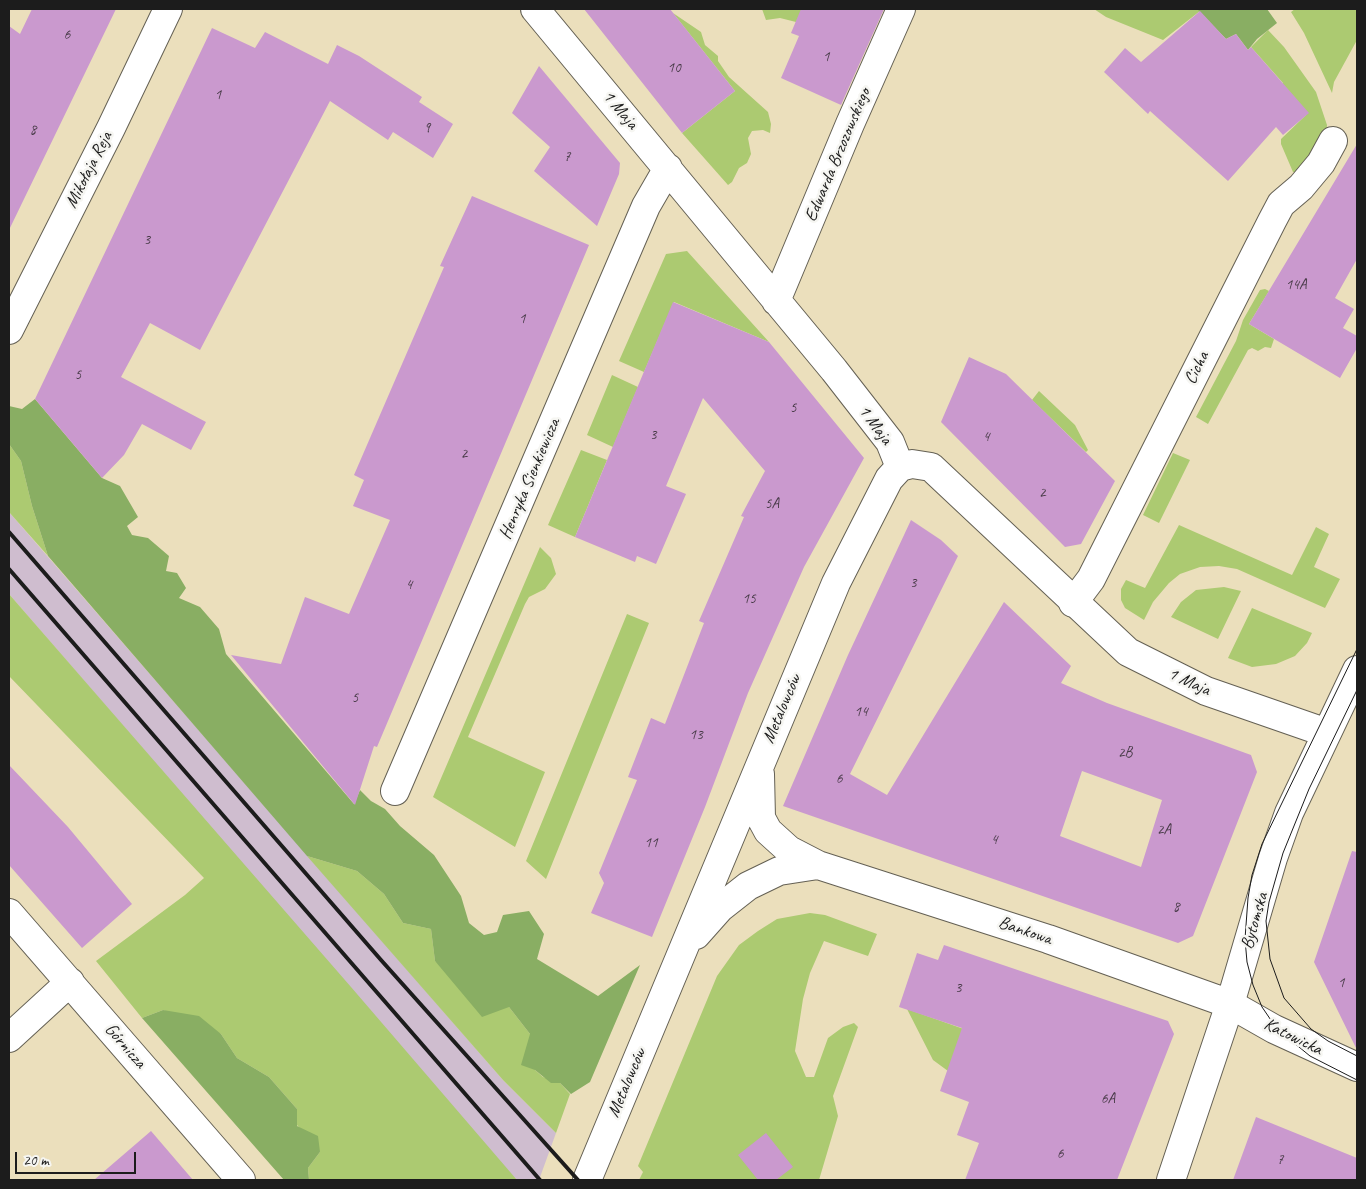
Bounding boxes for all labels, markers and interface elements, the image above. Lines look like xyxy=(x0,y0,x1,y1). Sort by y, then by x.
house number: 6 xyxy=(64,26,70,44)
house number: 1 xyxy=(823,48,829,66)
house number: 10 xyxy=(667,59,681,77)
street label: Edwarda Brzozowskiego xyxy=(800,85,876,225)
house number: 1 xyxy=(215,86,221,104)
street label: 1 Maja xyxy=(598,86,642,134)
house number: 9 xyxy=(424,119,430,137)
house number: 8 xyxy=(30,121,36,139)
street label: Mikołaja Reja xyxy=(61,128,117,212)
house number: 7 xyxy=(564,148,570,166)
house number: 3 xyxy=(144,231,150,249)
house number: 14A xyxy=(1285,276,1307,294)
house number: 1 xyxy=(519,310,525,328)
street label: Cicha xyxy=(1180,348,1214,388)
house number: 5 xyxy=(75,366,81,384)
house number: 5 xyxy=(790,399,796,417)
street label: 1 Maja xyxy=(853,401,897,449)
street label: Henryka Sienkiewicza xyxy=(495,415,565,543)
house number: 3 xyxy=(650,426,656,444)
house number: 4 xyxy=(983,428,989,446)
house number: 2 xyxy=(461,445,467,463)
house number: 2 xyxy=(1039,484,1045,502)
house number: 5A xyxy=(765,495,779,513)
house number: 3 xyxy=(910,574,916,592)
house number: 4 xyxy=(406,576,412,594)
house number: 15 xyxy=(742,590,756,608)
street label: 1 Maja xyxy=(1164,663,1214,701)
street label: Metalowców xyxy=(758,671,806,747)
house number: 5 xyxy=(352,689,358,707)
house number: 14 xyxy=(854,703,868,721)
house number: 13 xyxy=(689,726,703,744)
house number: 2B xyxy=(1118,744,1132,762)
house number: 6 xyxy=(836,770,842,788)
house number: 2A xyxy=(1157,821,1171,839)
house number: 4 xyxy=(991,831,997,849)
house number: 11 xyxy=(644,834,658,852)
street label: Bytomska xyxy=(1237,890,1273,952)
house number: 8 xyxy=(1173,898,1179,916)
street label: Bankowa xyxy=(996,912,1054,950)
house number: 1 xyxy=(1338,974,1344,992)
house number: 3 xyxy=(955,979,961,997)
street label: Katowicka xyxy=(1260,1014,1326,1060)
street label: Górnicza xyxy=(100,1019,150,1073)
street label: Metalowców xyxy=(603,1045,651,1121)
house number: 6A xyxy=(1101,1090,1115,1108)
scale bar xyxy=(18,1142,139,1174)
house number: 6 xyxy=(1057,1145,1063,1163)
text: 20 m xyxy=(23,1151,49,1170)
house number: 7 xyxy=(1277,1151,1283,1169)

